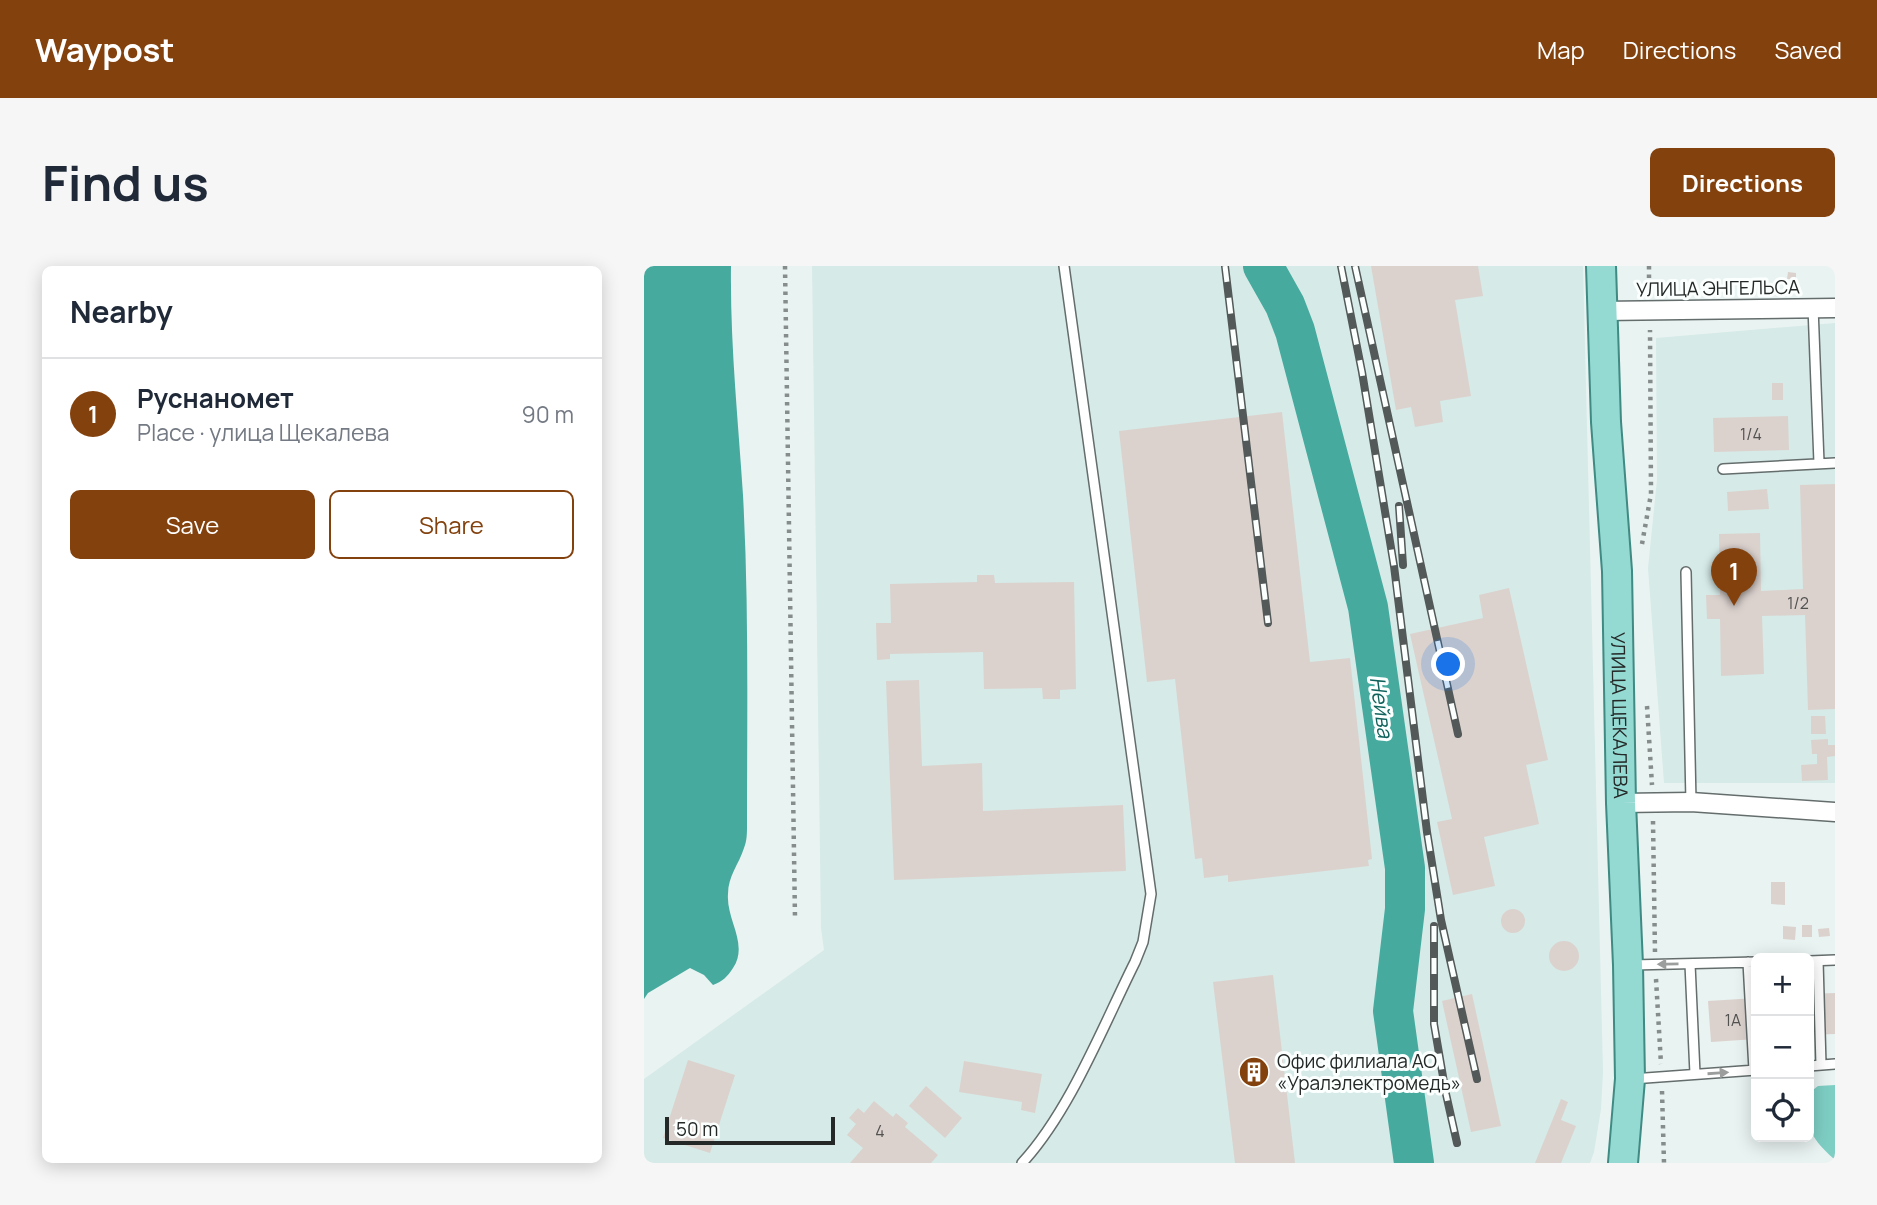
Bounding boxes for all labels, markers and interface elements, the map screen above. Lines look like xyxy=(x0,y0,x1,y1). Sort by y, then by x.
text: Waypost xyxy=(35,27,175,72)
text: Map xyxy=(1537,33,1585,66)
text: Directions xyxy=(1623,33,1736,66)
text: Saved xyxy=(1774,33,1842,66)
button: Directions xyxy=(1650,148,1835,217)
text: Find us xyxy=(42,149,209,216)
street label: УЛИЦА ЭНГЕЛЬСА xyxy=(1636,274,1800,302)
text: Nearby xyxy=(70,291,173,332)
text: Руснаномет xyxy=(137,380,294,416)
text: 1 xyxy=(88,398,98,430)
text: 90 m xyxy=(522,398,574,430)
text: Place · улица Щекалева xyxy=(137,416,389,448)
house number: 1/4 xyxy=(1740,423,1762,445)
button: Save xyxy=(70,490,315,559)
button: Share xyxy=(329,490,574,559)
pin: 1 xyxy=(1711,548,1757,606)
house number: 1/2 xyxy=(1787,592,1809,614)
street label: УЛИЦА ЩЕКАЛЕВА xyxy=(1605,632,1634,799)
your location xyxy=(1431,647,1465,681)
water label: Нейва xyxy=(1364,675,1400,741)
map controls xyxy=(1751,953,1814,1142)
button: + xyxy=(1751,953,1814,1016)
one-way arrow xyxy=(1656,959,1678,970)
house number: 1А xyxy=(1725,1009,1741,1031)
button: − xyxy=(1751,1016,1814,1079)
place label: Офис филиала АО «Уралэлектромедь» xyxy=(1277,1048,1461,1096)
building icon: Офис филиала АО «Уралэлектромедь» xyxy=(1237,1055,1271,1089)
one-way arrow xyxy=(1707,1067,1729,1078)
button: locate xyxy=(1751,1079,1814,1142)
scale bar xyxy=(665,1114,835,1146)
text: 50 m xyxy=(676,1116,718,1142)
house number: 4 xyxy=(875,1120,885,1142)

